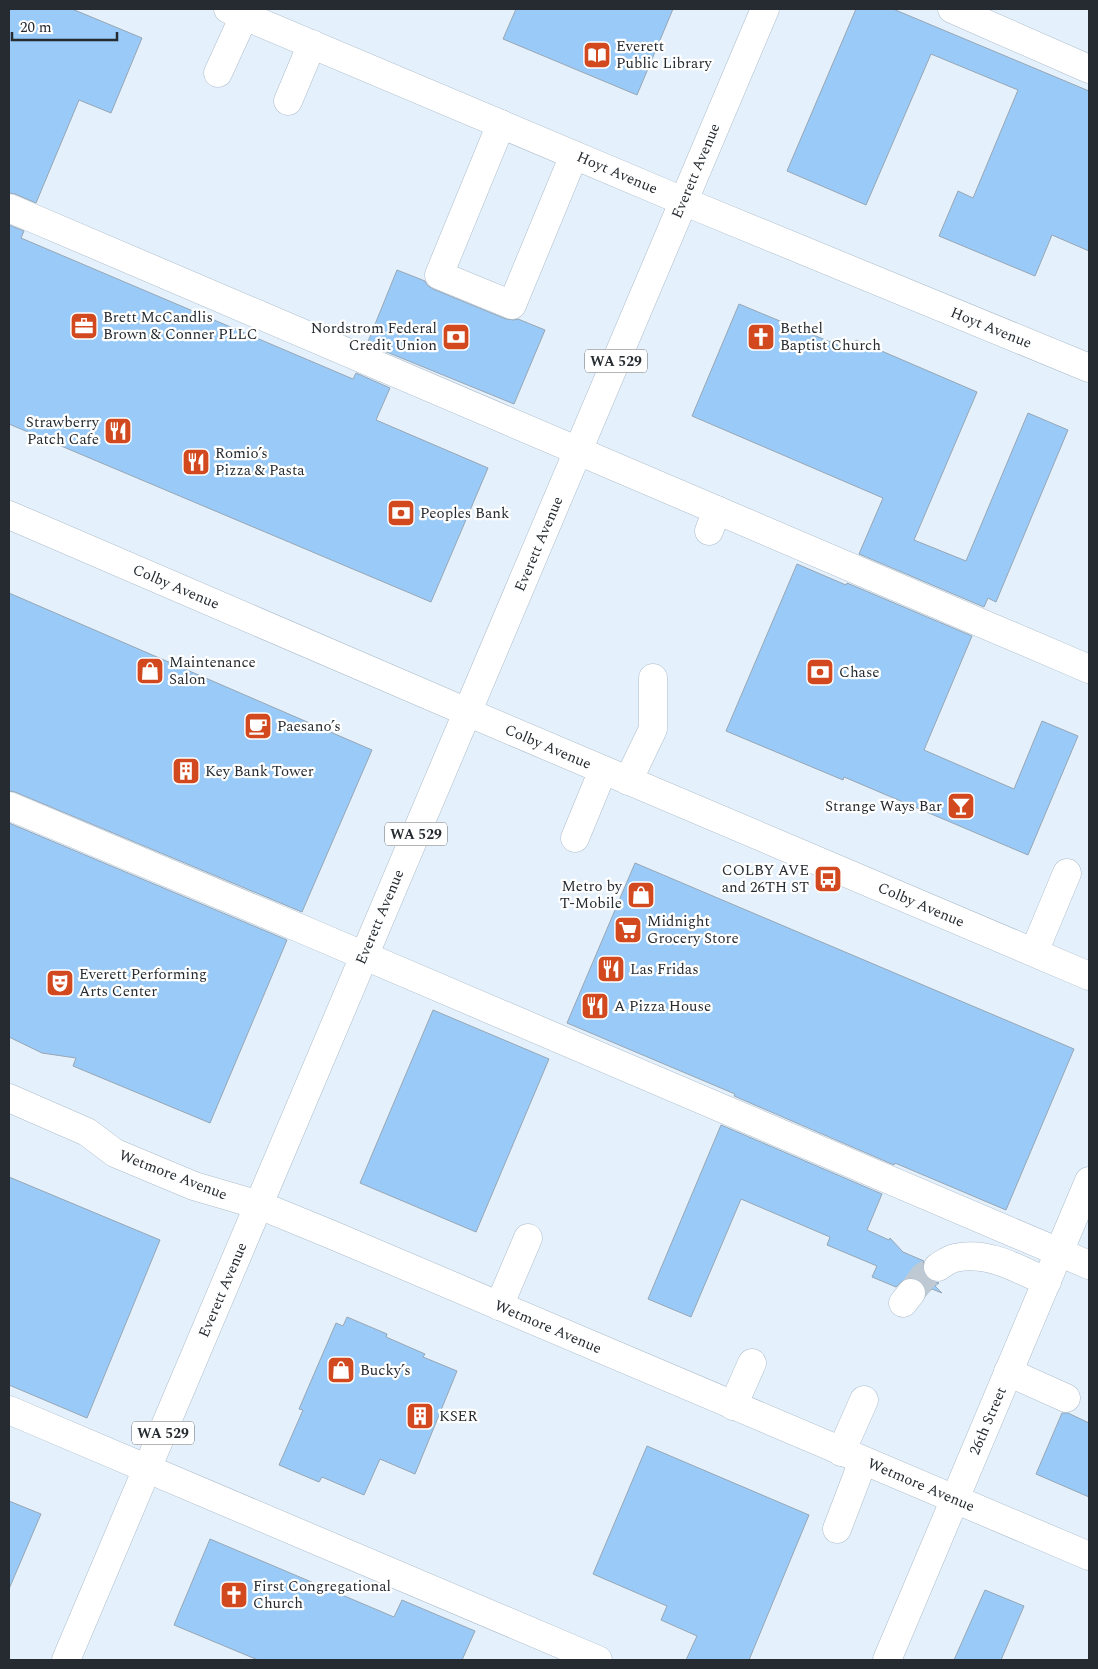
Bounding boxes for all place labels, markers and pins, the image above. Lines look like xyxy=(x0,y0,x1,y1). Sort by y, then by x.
place label: Everett Public Library xyxy=(616,35,712,75)
library icon: Everett Public Library xyxy=(582,40,612,70)
place label: Brett McCandlis Brown & Conner PLLC xyxy=(103,306,258,346)
office icon: Brett McCandlis Brown & Conner PLLC xyxy=(69,311,99,341)
place label: Nordstrom Federal Credit Union xyxy=(311,317,437,357)
place label: Bethel Baptist Church xyxy=(780,317,881,357)
bank icon: Nordstrom Federal Credit Union xyxy=(441,322,471,352)
church icon: Bethel Baptist Church xyxy=(746,322,776,352)
place label: Strawberry Patch Cafe xyxy=(26,411,100,451)
restaurant icon: Strawberry Patch Cafe xyxy=(103,416,133,446)
place label: Romio’s Pizza & Pasta xyxy=(215,442,305,482)
restaurant icon: Romio’s Pizza & Pasta xyxy=(181,447,211,477)
bank icon: Peoples Bank xyxy=(386,498,416,528)
place label: Peoples Bank xyxy=(420,502,509,525)
place label: Maintenance Salon xyxy=(169,651,256,691)
shop icon: Maintenance Salon xyxy=(135,656,165,686)
bank icon: Chase xyxy=(805,657,835,687)
place label: Chase xyxy=(839,661,880,684)
cafe icon: Paesano’s xyxy=(243,711,273,741)
place label: Paesano’s xyxy=(277,715,341,738)
building icon: Key Bank Tower xyxy=(171,756,201,786)
place label: Key Bank Tower xyxy=(205,760,314,783)
bar icon: Strange Ways Bar xyxy=(946,791,976,821)
place label: Strange Ways Bar xyxy=(825,795,942,818)
place label: COLBY AVE and 26TH ST xyxy=(722,859,809,899)
bus stop icon: COLBY AVE and 26TH ST xyxy=(813,864,843,894)
place label: Metro by T-Mobile xyxy=(560,875,623,915)
shop icon: Metro by T-Mobile xyxy=(626,880,656,910)
place label: Midnight Grocery Store xyxy=(647,910,739,950)
supermarket icon: Midnight Grocery Store xyxy=(613,915,643,945)
restaurant icon: Las Fridas xyxy=(596,954,626,984)
place label: Las Fridas xyxy=(630,958,699,981)
place label: Everett Performing Arts Center xyxy=(79,963,207,1003)
theatre icon: Everett Performing Arts Center xyxy=(45,968,75,998)
restaurant icon: A Pizza House xyxy=(580,991,610,1021)
place label: A Pizza House xyxy=(614,995,711,1018)
shop icon: Bucky’s xyxy=(326,1355,356,1385)
place label: Bucky’s xyxy=(360,1359,411,1382)
building icon: KSER xyxy=(405,1401,435,1431)
place label: KSER xyxy=(439,1405,477,1428)
place label: First Congregational Church xyxy=(253,1575,391,1615)
church icon: First Congregational Church xyxy=(219,1580,249,1610)

